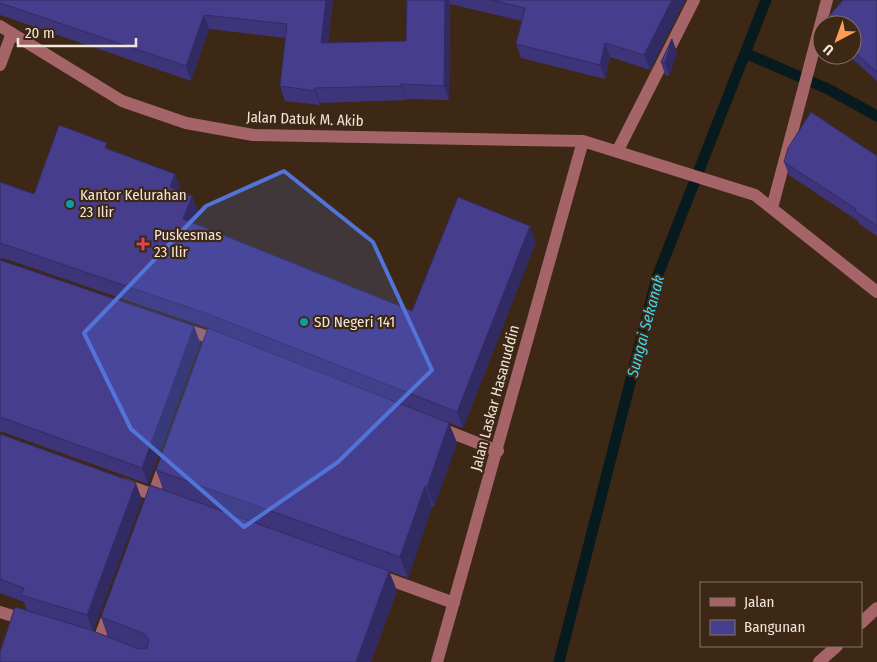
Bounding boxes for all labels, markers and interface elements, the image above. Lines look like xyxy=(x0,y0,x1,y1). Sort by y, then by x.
scale bar xyxy=(18,15,135,47)
north arrow xyxy=(812,15,862,65)
text: 20 m xyxy=(25,24,55,42)
text: U xyxy=(820,40,837,59)
street label: Jalan Datuk M. Akib xyxy=(246,108,364,130)
place label: Kantor Kelurahan 23 Ilir xyxy=(80,186,187,221)
marker: Kantor Kelurahan 23 Ilir xyxy=(64,198,76,210)
place label: Puskesmas 23 Ilir xyxy=(154,226,222,261)
marker: Puskesmas 23 Ilir xyxy=(136,237,150,251)
water label: Sungai Sekanak xyxy=(622,273,668,380)
place label: SD Negeri 141 xyxy=(314,313,395,331)
marker: SD Negeri 141 xyxy=(298,316,310,328)
street label: Jalan Laskar Hasanuddin xyxy=(467,323,523,473)
legend xyxy=(700,582,862,647)
text: Jalan xyxy=(744,593,774,611)
text: Bangunan xyxy=(744,618,805,636)

